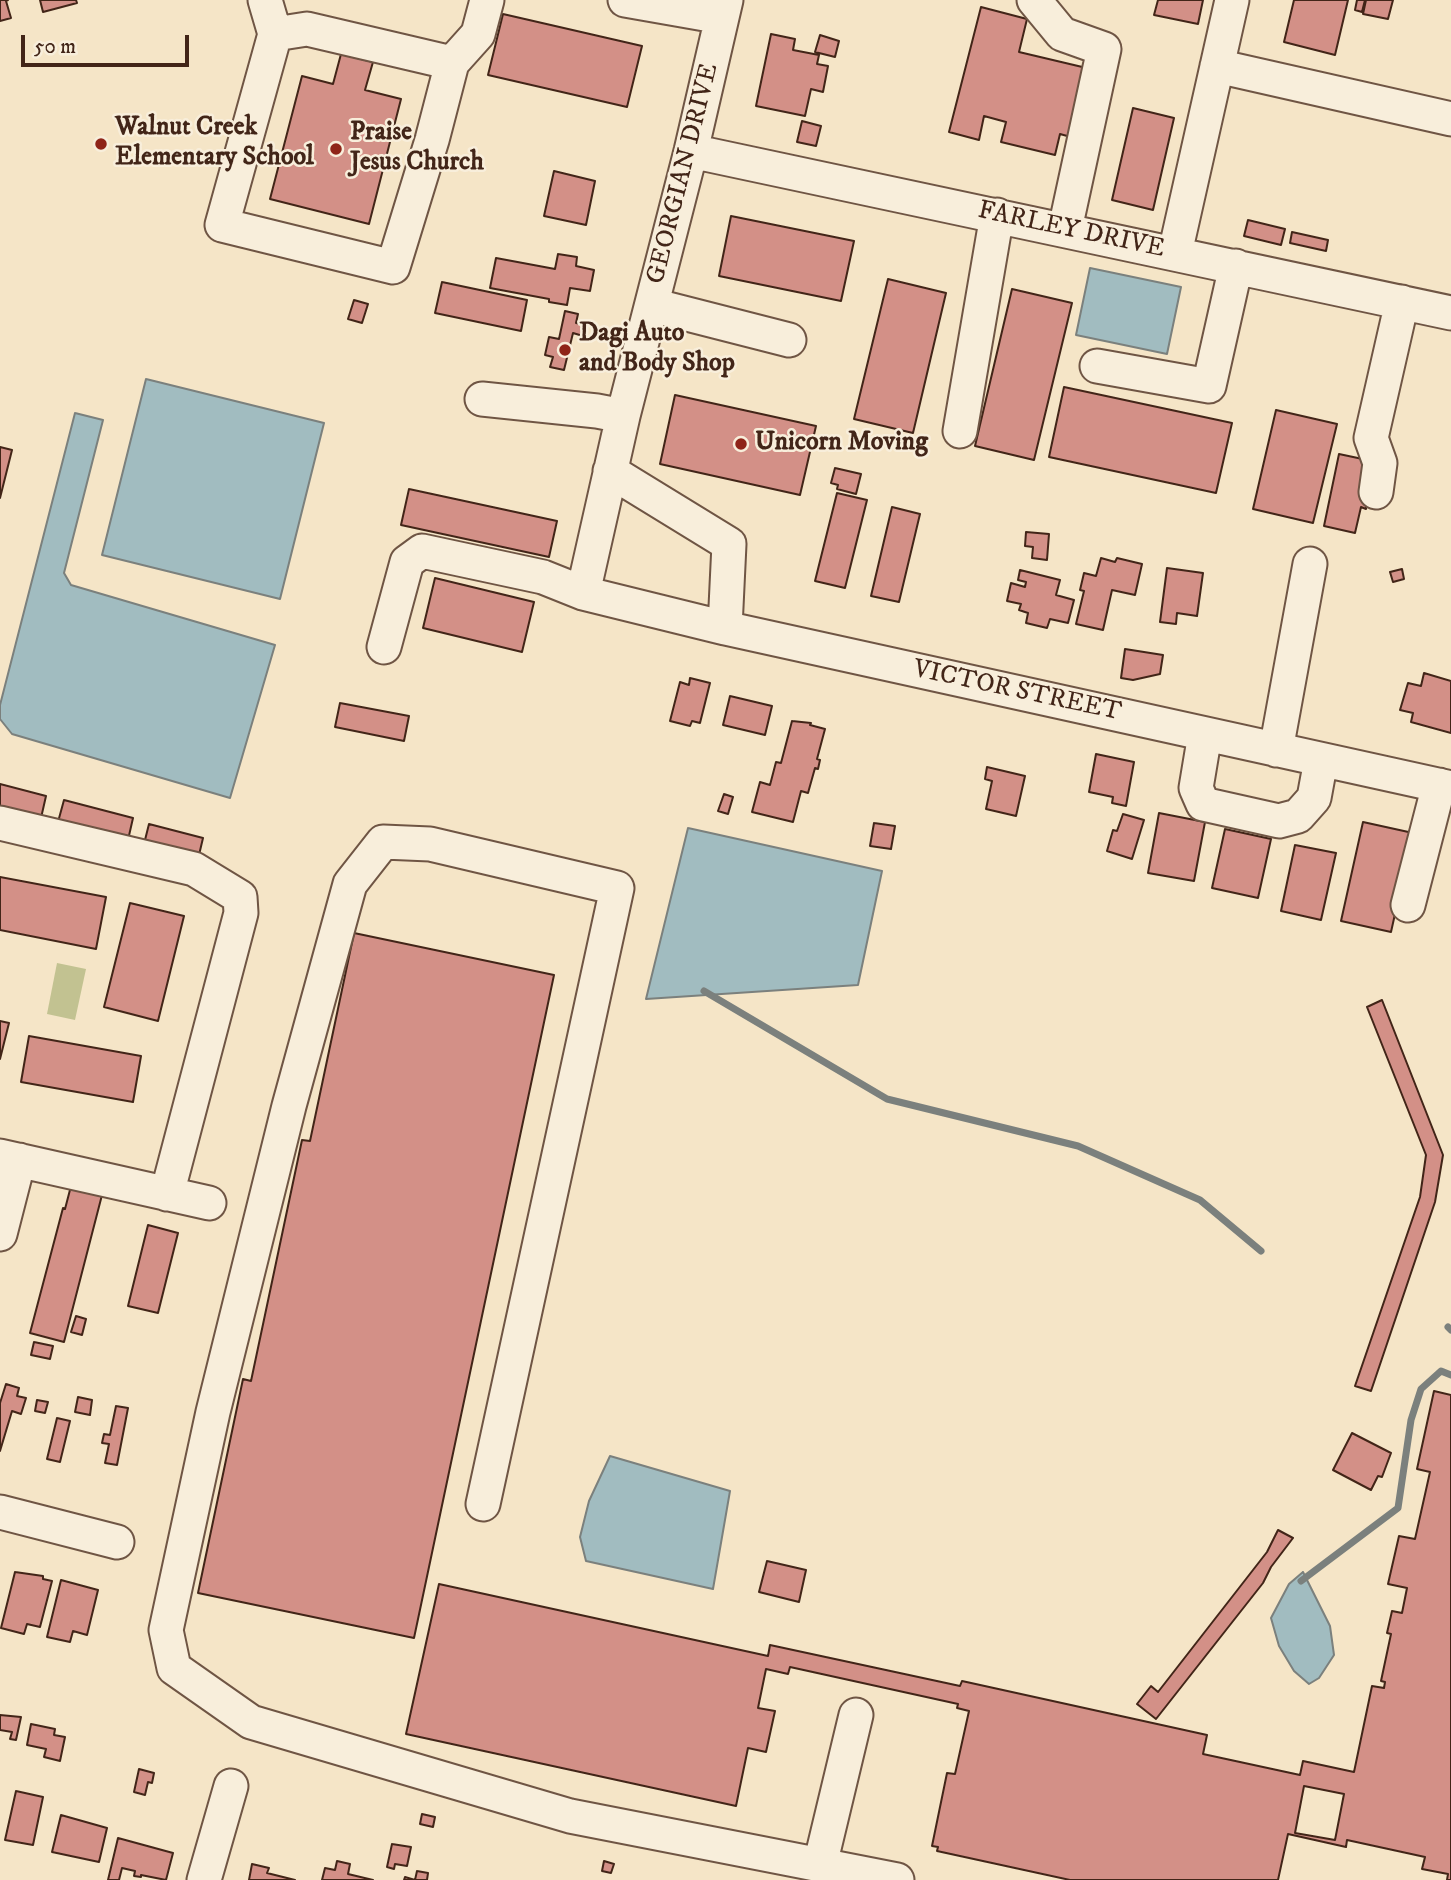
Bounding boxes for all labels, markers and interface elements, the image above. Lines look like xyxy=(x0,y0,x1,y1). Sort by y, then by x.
scale bar xyxy=(24,21,192,65)
text: 50 m xyxy=(34,34,76,60)
street label: GEORGIAN DRIVE xyxy=(642,61,726,287)
place label: Walnut Creek Elementary School xyxy=(115,113,314,174)
place label: Praise Jesus Church xyxy=(350,118,484,180)
marker: Walnut Creek Elementary School xyxy=(93,136,109,152)
marker: Praise Jesus Church xyxy=(328,141,344,157)
street label: FARLEY DRIVE xyxy=(975,196,1167,266)
place label: Dagi Auto and Body Shop xyxy=(579,319,735,380)
marker: Dagi Auto and Body Shop xyxy=(557,342,573,358)
place label: Unicorn Moving xyxy=(755,428,928,460)
marker: Unicorn Moving xyxy=(733,436,749,452)
street label: VICTOR STREET xyxy=(910,655,1124,729)

